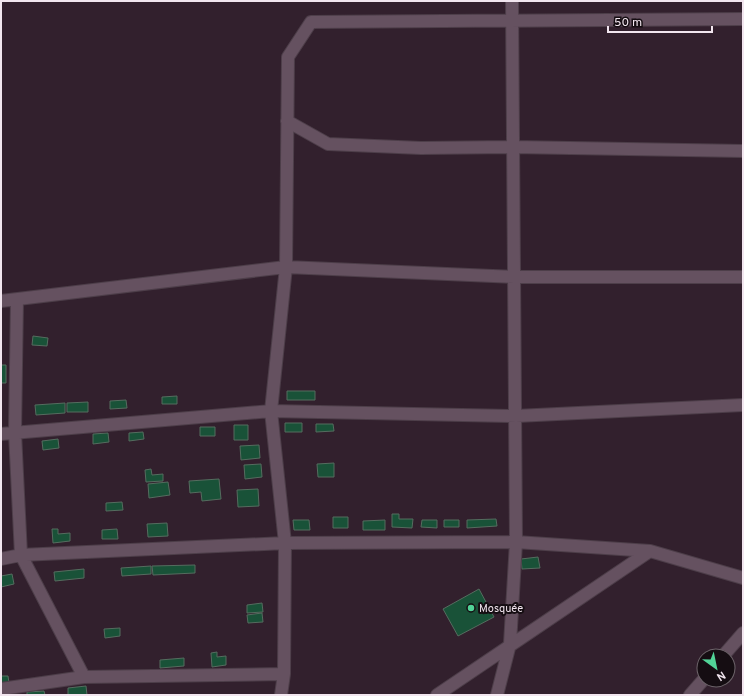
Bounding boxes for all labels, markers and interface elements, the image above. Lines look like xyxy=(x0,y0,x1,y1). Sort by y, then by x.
scale bar xyxy=(608,8,712,34)
text: 50 m xyxy=(614,15,642,31)
place label: Mosquée xyxy=(479,602,523,616)
marker: Mosquée xyxy=(466,603,476,613)
north arrow xyxy=(696,648,736,688)
text: N xyxy=(714,668,728,684)

